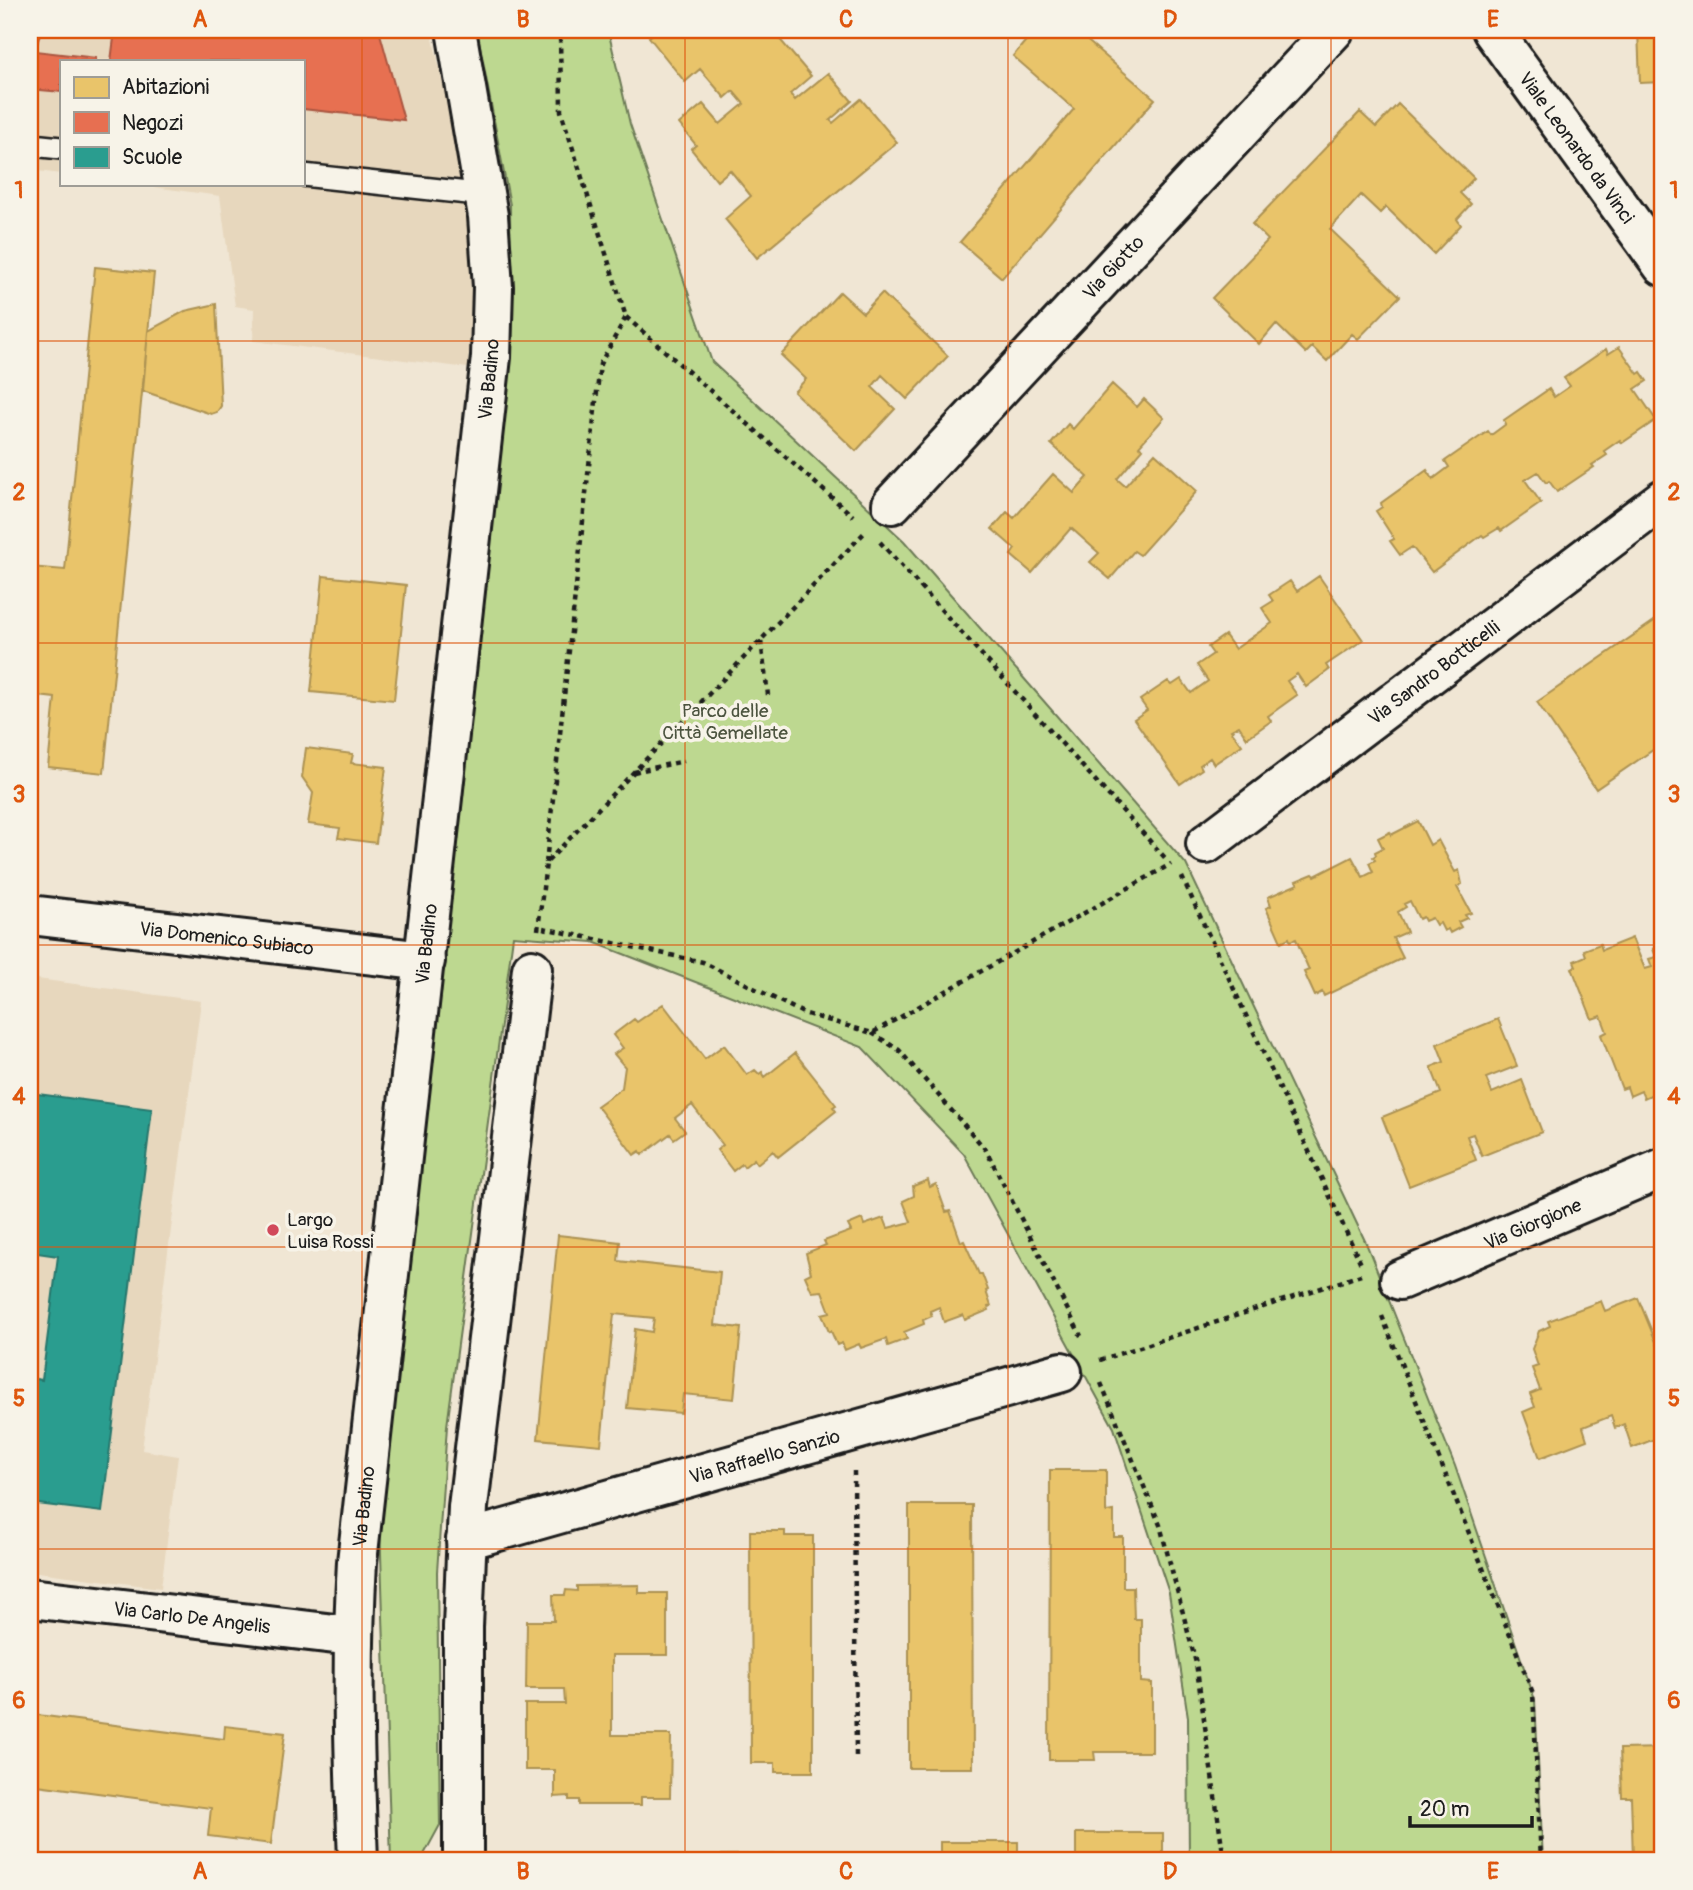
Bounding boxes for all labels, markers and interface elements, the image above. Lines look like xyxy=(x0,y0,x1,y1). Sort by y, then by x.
text: A xyxy=(193,5,208,34)
text: B xyxy=(516,5,530,34)
text: C xyxy=(839,5,853,34)
text: D xyxy=(1163,5,1177,34)
text: E xyxy=(1487,5,1499,34)
legend xyxy=(60,60,304,186)
street label: Viale Leonardo da Vinci xyxy=(1513,67,1639,229)
text: Abitazioni xyxy=(122,74,210,101)
text: Negozi xyxy=(122,110,183,137)
text: Scuole xyxy=(122,144,183,171)
text: 1 xyxy=(15,176,24,205)
text: 1 xyxy=(1670,176,1679,205)
street label: Via Giotto xyxy=(1078,230,1150,305)
street label: Via Badino xyxy=(473,339,505,421)
text: 2 xyxy=(13,478,26,507)
text: 2 xyxy=(1668,478,1681,507)
street label: Via Sandro Botticelli xyxy=(1363,616,1505,731)
park label: Parco delle Città Gemellate xyxy=(662,699,788,745)
text: 3 xyxy=(13,780,25,809)
text: 3 xyxy=(1668,780,1680,809)
street label: Via Badino xyxy=(410,902,443,986)
street label: Via Domenico Subiaco xyxy=(138,917,315,961)
text: 4 xyxy=(12,1082,26,1111)
text: 4 xyxy=(1667,1082,1681,1111)
street label: Via Giorgione xyxy=(1480,1193,1586,1256)
place label: Largo Luisa Rossi xyxy=(287,1208,374,1254)
marker: Largo Luisa Rossi xyxy=(265,1222,281,1238)
text: 5 xyxy=(13,1384,25,1413)
text: 5 xyxy=(1668,1384,1680,1413)
street label: Via Raffaello Sanzio xyxy=(687,1424,843,1489)
street label: Via Badino xyxy=(348,1465,381,1548)
street label: Via Carlo De Angelis xyxy=(112,1597,272,1639)
text: 6 xyxy=(12,1686,26,1715)
text: 6 xyxy=(1667,1686,1681,1715)
scale bar xyxy=(1410,1785,1532,1829)
text: 20 m xyxy=(1420,1796,1469,1823)
text: A xyxy=(193,1857,208,1886)
text: B xyxy=(516,1857,530,1886)
text: C xyxy=(839,1857,853,1886)
text: D xyxy=(1163,1857,1177,1886)
text: E xyxy=(1487,1857,1499,1886)

